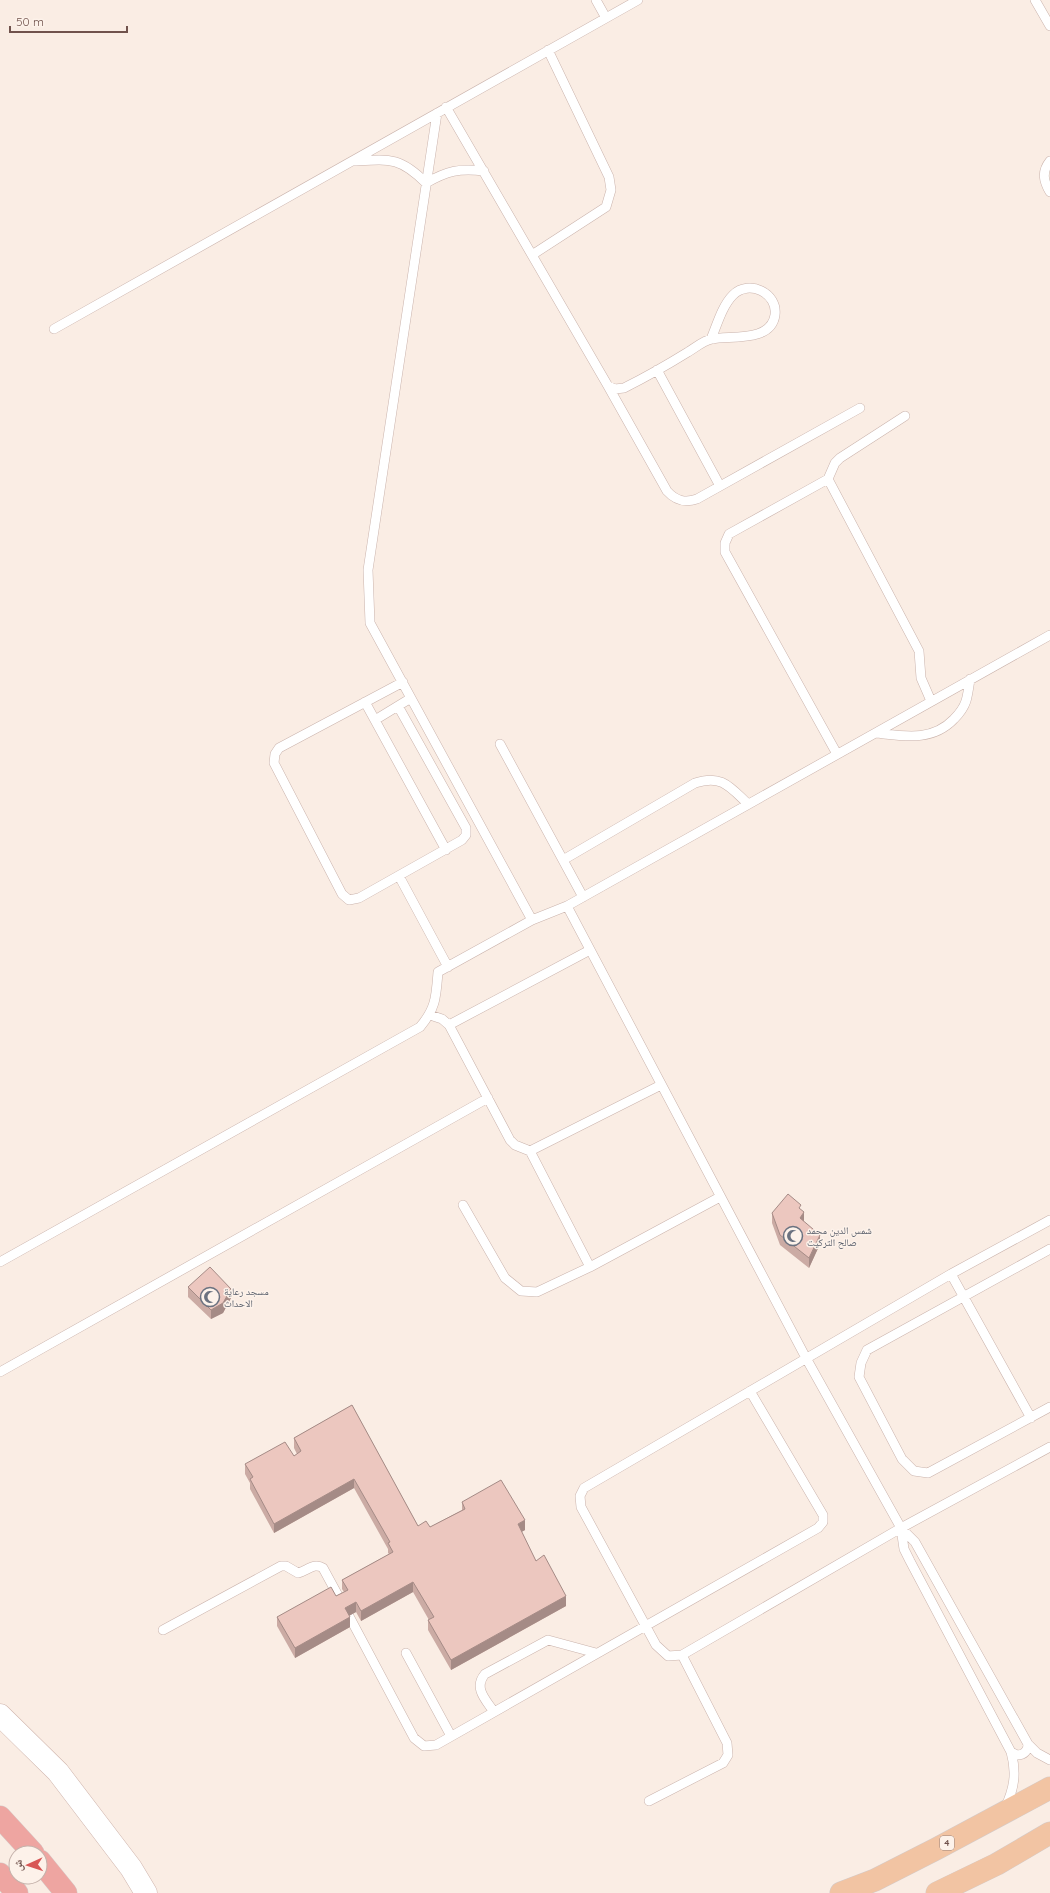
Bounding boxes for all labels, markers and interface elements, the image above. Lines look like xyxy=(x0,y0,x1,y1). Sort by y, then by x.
scale bar xyxy=(10,8,127,34)
text: 50 m xyxy=(16,14,44,29)
place label: شمس الدين محمد صالح التركيت xyxy=(807,1224,872,1249)
mosque icon: شمس الدين محمد صالح التركيت xyxy=(782,1225,804,1247)
place label: مسجد رعاية الاحداث xyxy=(224,1285,269,1310)
mosque icon: مسجد رعاية الاحداث xyxy=(199,1286,221,1308)
road number: 4 xyxy=(940,1836,954,1850)
north arrow xyxy=(8,1845,48,1885)
text: ش xyxy=(11,1859,26,1872)

